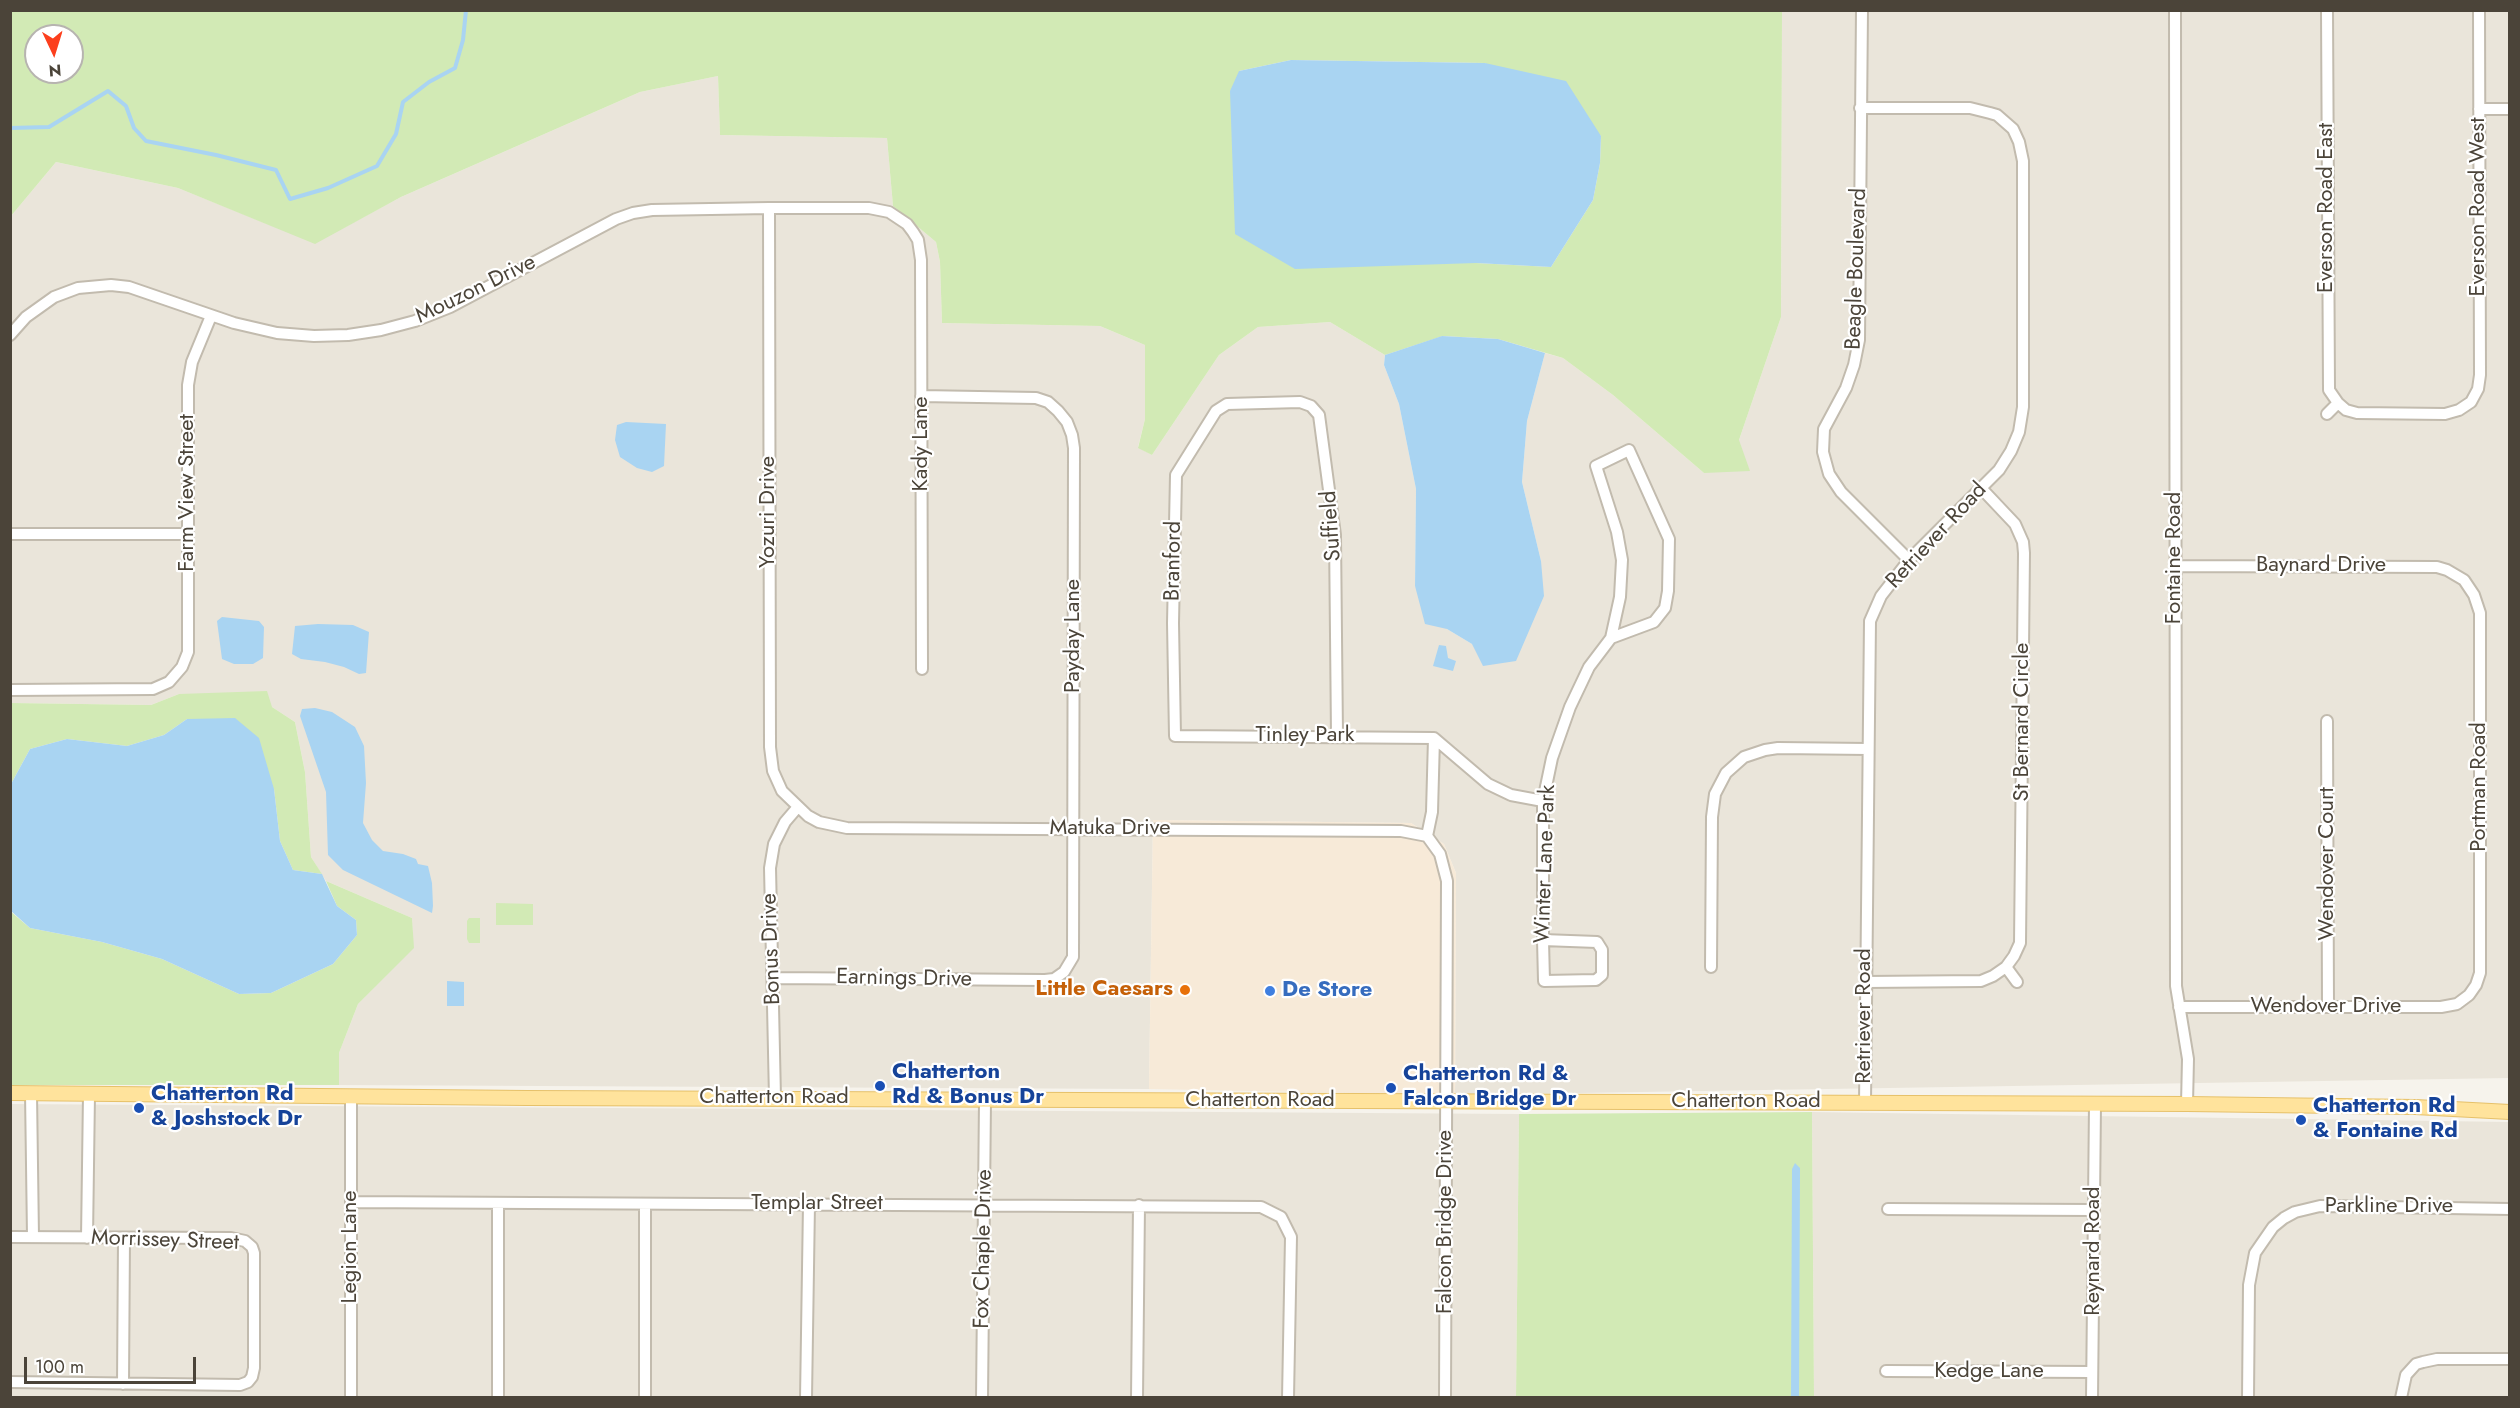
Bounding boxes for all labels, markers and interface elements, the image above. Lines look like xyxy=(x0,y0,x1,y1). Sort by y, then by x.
north arrow xyxy=(24,24,84,84)
text: N xyxy=(48,59,62,82)
street label: Everson Road West xyxy=(2466,118,2492,296)
street label: Everson Road East xyxy=(2314,123,2340,293)
street label: Beagle Boulevard xyxy=(1841,188,1873,350)
street label: Mouzon Drive xyxy=(412,250,540,330)
street label: Kady Lane xyxy=(909,396,935,492)
street label: Farm View Street xyxy=(175,414,201,572)
street label: Yozuri Drive xyxy=(756,456,782,568)
street label: Retriever Road xyxy=(1881,477,1993,595)
street label: Suffield xyxy=(1316,490,1348,562)
street label: Fontaine Road xyxy=(2162,492,2188,624)
street label: Branford xyxy=(1160,521,1188,601)
street label: Baynard Drive xyxy=(2256,553,2386,579)
street label: Payday Lane xyxy=(1061,579,1087,693)
street label: St Bernard Circle xyxy=(2010,643,2036,801)
street label: Portman Road xyxy=(2467,722,2493,852)
street label: Tinley Park xyxy=(1255,723,1355,749)
street label: Winter Lane Park xyxy=(1530,784,1562,944)
street label: Wendover Court xyxy=(2315,787,2341,941)
street label: Matuka Drive xyxy=(1050,816,1170,842)
street label: Bonus Drive xyxy=(757,893,787,1005)
street label: Retriever Road xyxy=(1852,948,1878,1084)
street label: Earnings Drive xyxy=(836,965,972,993)
place label: Little Caesars xyxy=(1035,977,1173,1003)
place label: De Store xyxy=(1282,978,1372,1004)
marker: Little Caesars xyxy=(1178,983,1192,997)
marker: De Store xyxy=(1263,984,1277,998)
street label: Wendover Drive xyxy=(2251,994,2401,1020)
place label: Chatterton Rd & Bonus Dr xyxy=(892,1060,1044,1112)
place label: Chatterton Rd & Falcon Bridge Dr xyxy=(1403,1062,1576,1114)
marker: Chatterton Rd & Bonus Dr xyxy=(873,1079,887,1093)
marker: Chatterton Rd & Falcon Bridge Dr xyxy=(1384,1081,1398,1095)
place label: Chatterton Rd & Joshstock Dr xyxy=(151,1082,302,1134)
street label: Chatterton Road xyxy=(699,1085,849,1111)
street label: Chatterton Road xyxy=(1185,1088,1335,1114)
street label: Chatterton Road xyxy=(1671,1089,1821,1115)
place label: Chatterton Rd & Fontaine Rd xyxy=(2313,1094,2458,1146)
marker: Chatterton Rd & Joshstock Dr xyxy=(132,1101,146,1115)
marker: Chatterton Rd & Fontaine Rd xyxy=(2294,1113,2308,1127)
street label: Falcon Bridge Drive xyxy=(1433,1130,1459,1314)
street label: Fox Chaple Drive xyxy=(969,1169,999,1329)
street label: Reynard Road xyxy=(2081,1186,2107,1316)
street label: Legion Lane xyxy=(338,1190,364,1304)
street label: Templar Street xyxy=(751,1191,883,1217)
street label: Parkline Drive xyxy=(2325,1194,2453,1220)
street label: Morrissey Street xyxy=(91,1225,239,1257)
scale bar xyxy=(27,1345,200,1383)
text: 100 m xyxy=(35,1354,84,1380)
street label: Kedge Lane xyxy=(1934,1359,2044,1385)

